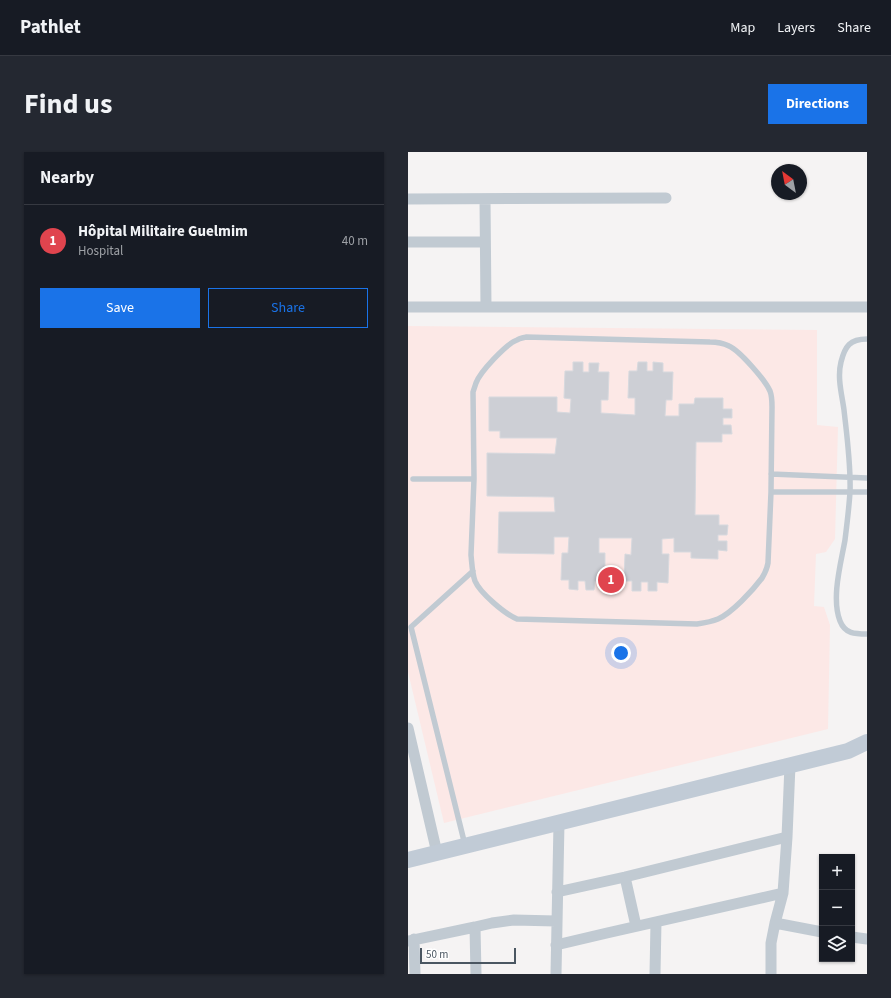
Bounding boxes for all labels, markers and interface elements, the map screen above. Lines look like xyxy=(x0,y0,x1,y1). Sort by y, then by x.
text: Pathlet xyxy=(20,14,81,41)
text: Map xyxy=(730,18,755,38)
text: Layers xyxy=(777,18,815,38)
text: Share xyxy=(837,18,871,38)
text: Find us xyxy=(24,84,112,124)
button: Directions xyxy=(768,84,867,124)
north arrow xyxy=(771,164,807,200)
text: Nearby xyxy=(40,166,94,190)
text: Hôpital Militaire Guelmim xyxy=(78,221,248,242)
text: 1 xyxy=(50,232,56,250)
text: 40 m xyxy=(342,232,368,250)
text: Hospital xyxy=(78,242,123,260)
button: Save xyxy=(40,288,200,328)
button: Share xyxy=(208,288,368,328)
pin: 1 xyxy=(598,565,624,595)
your location xyxy=(611,643,631,663)
map controls xyxy=(819,854,855,962)
button: + xyxy=(819,854,855,890)
button: − xyxy=(819,890,855,926)
button: layers xyxy=(819,926,855,962)
scale bar xyxy=(420,946,516,965)
text: 50 m xyxy=(426,947,448,962)

